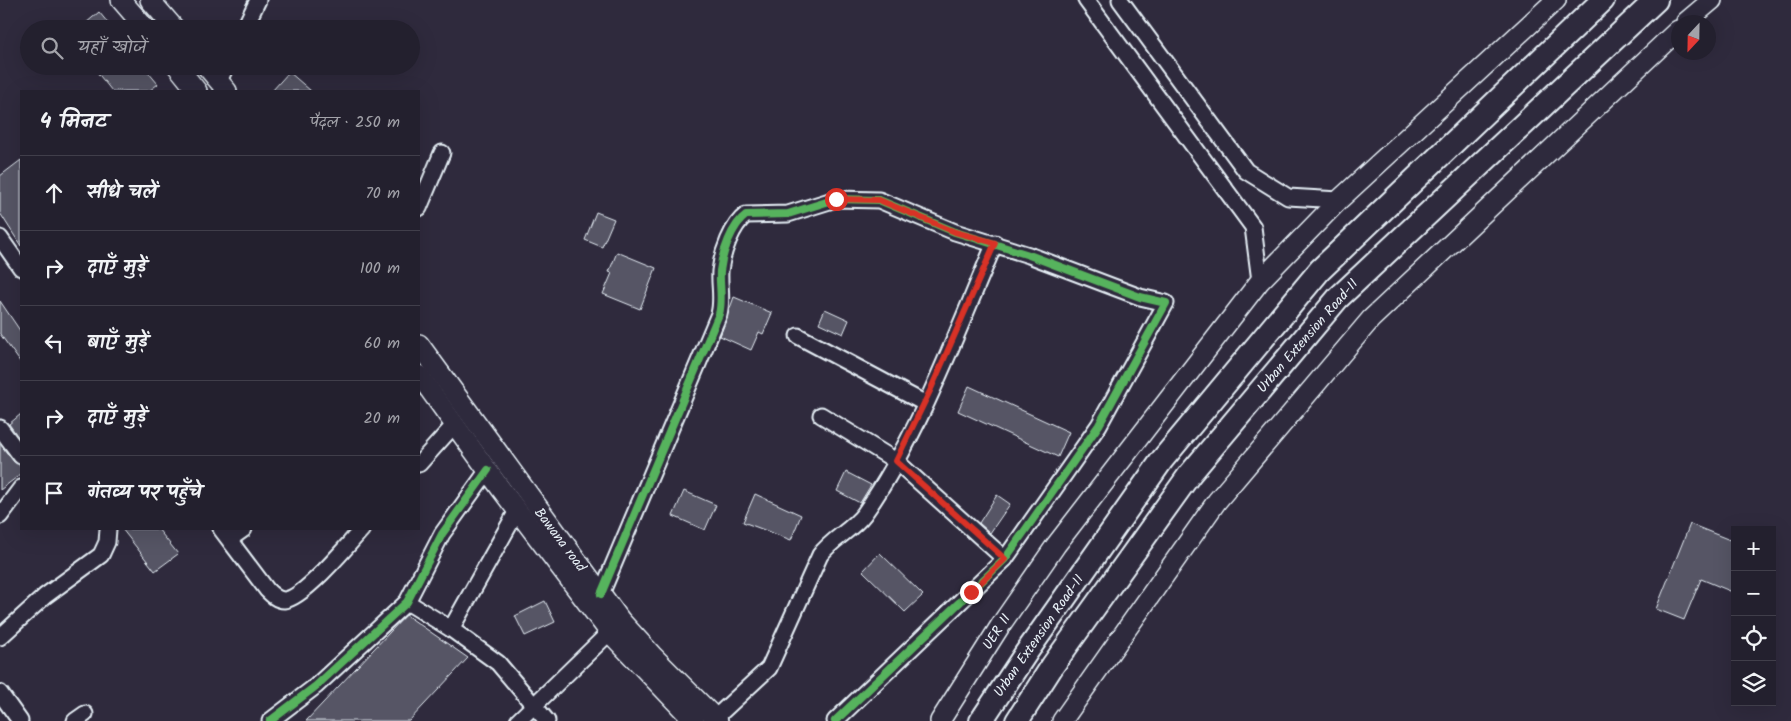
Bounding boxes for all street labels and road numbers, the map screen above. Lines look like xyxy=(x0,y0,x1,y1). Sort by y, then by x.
street label: Urban Extension Road-II xyxy=(1252,274,1364,398)
street label: Bawana road xyxy=(528,503,592,578)
street label: Urban Extension Road-II xyxy=(988,570,1090,702)
street label: UER II xyxy=(977,610,1017,654)

